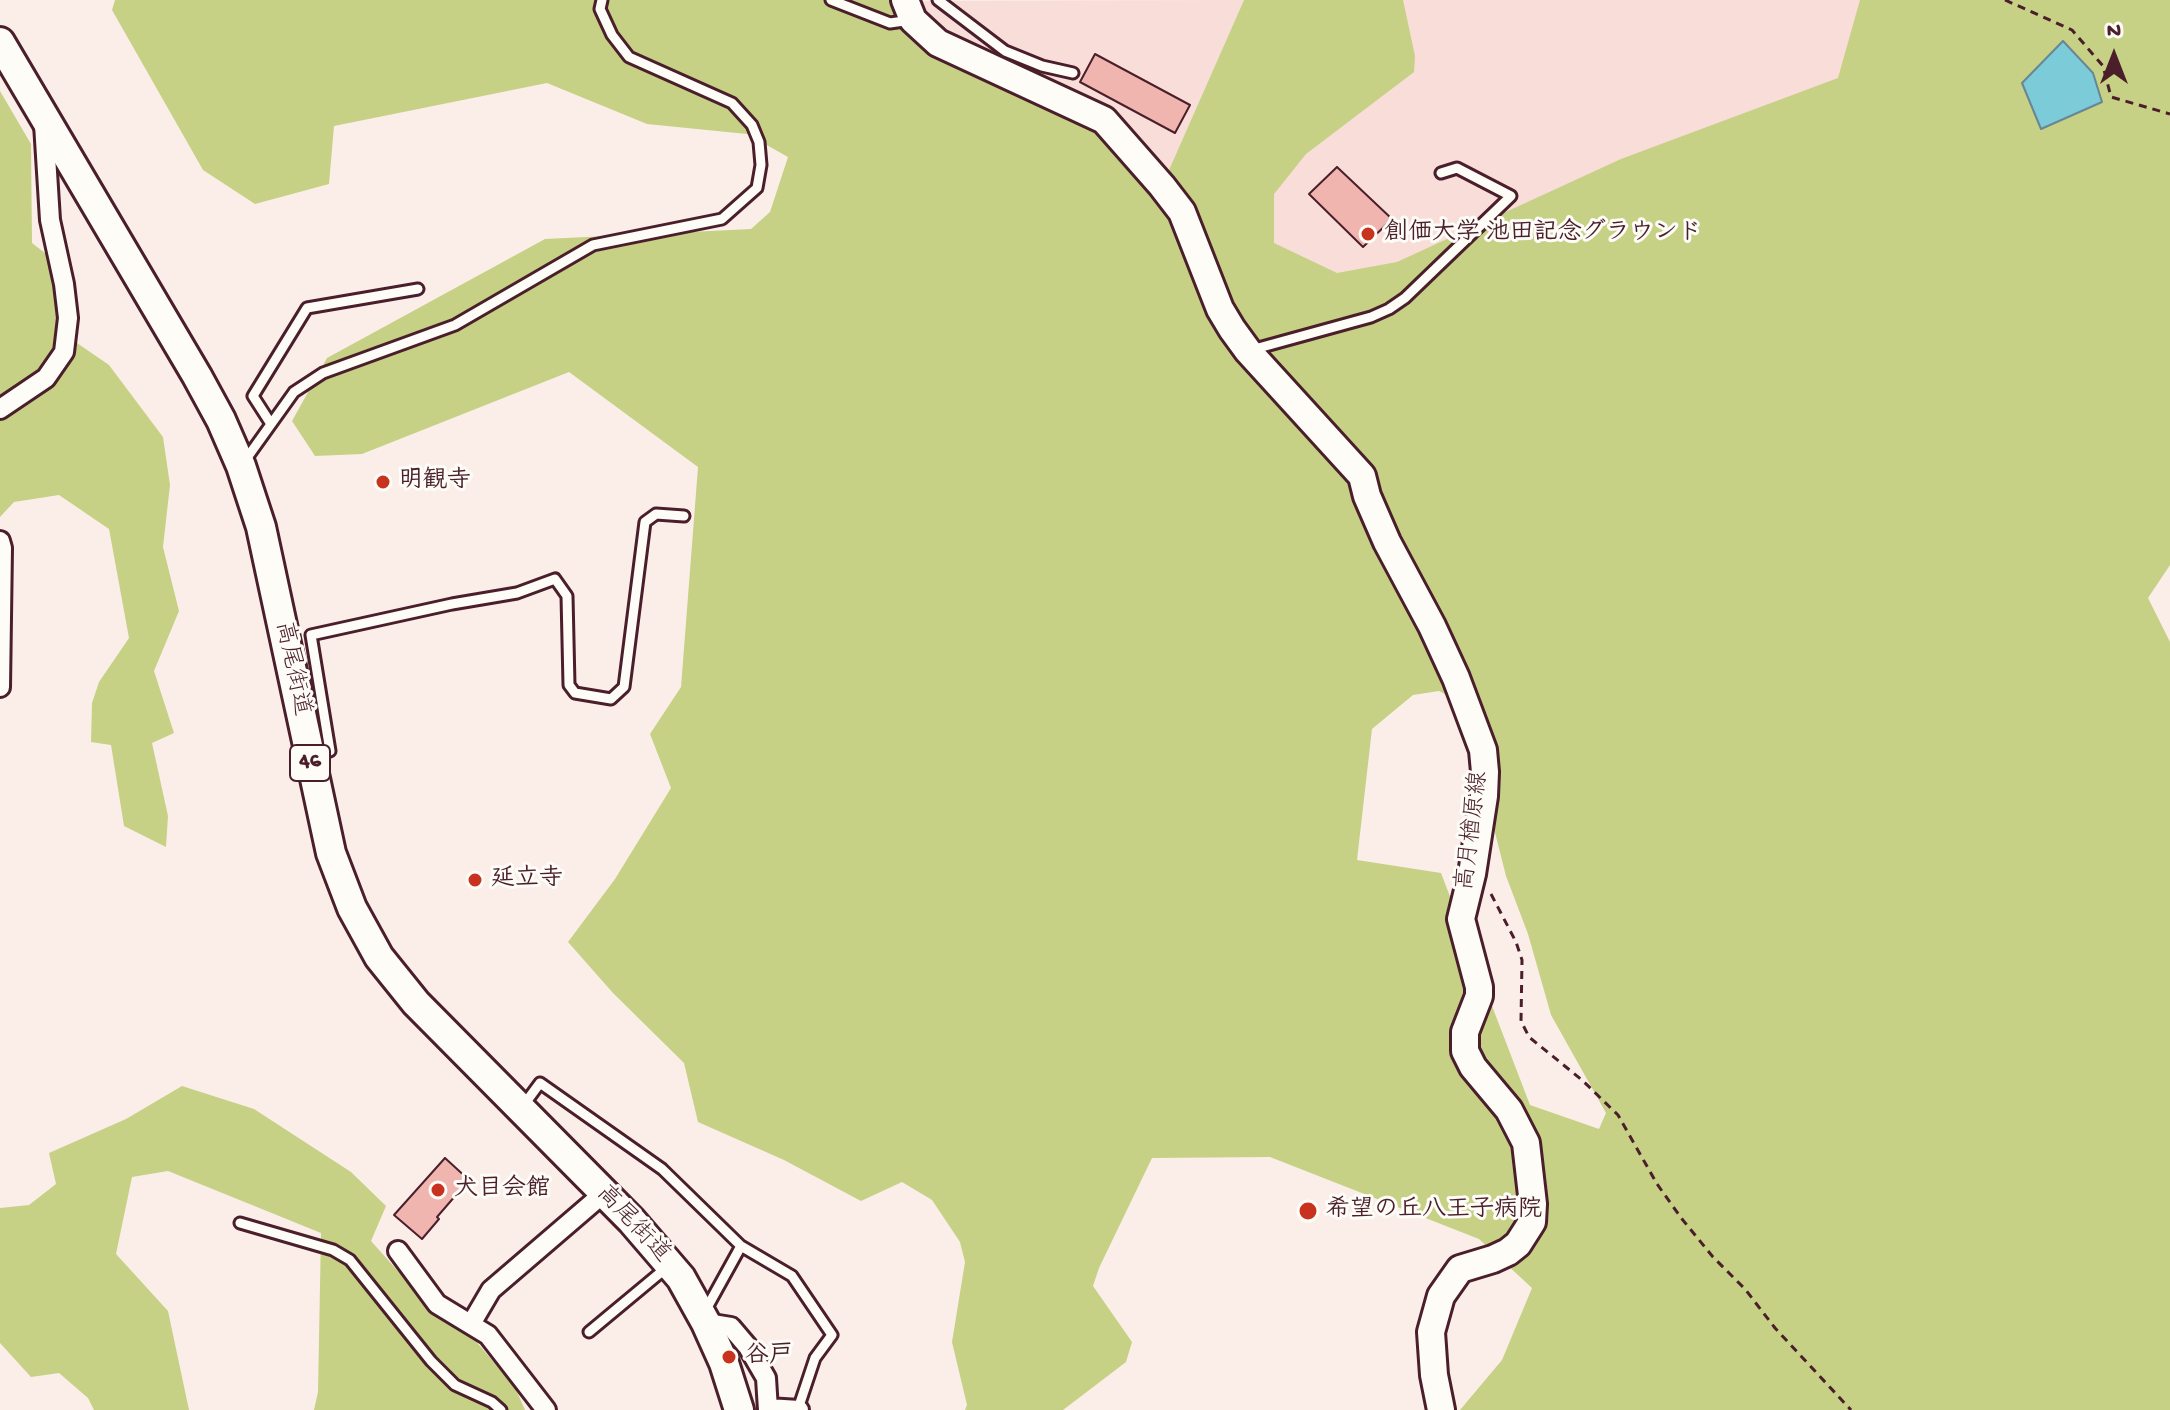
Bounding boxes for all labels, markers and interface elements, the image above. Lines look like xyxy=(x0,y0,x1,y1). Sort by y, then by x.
north arrow xyxy=(2074,16,2154,96)
text: N xyxy=(2107,19,2121,45)
place label: 創価大学 池田記念グラウンド xyxy=(1384,220,1702,248)
marker: 創価大学 池田記念グラウンド xyxy=(1359,225,1377,243)
place label: 明観寺 xyxy=(399,468,471,496)
marker: 明観寺 xyxy=(374,473,392,491)
street label: 高尾街道 xyxy=(267,619,315,719)
road number: 46 xyxy=(290,745,330,781)
street label: 高月楢原線 xyxy=(1452,770,1496,892)
place label: 延立寺 xyxy=(491,866,563,894)
marker: 延立寺 xyxy=(466,871,484,889)
place label: 犬目会館 xyxy=(454,1176,550,1204)
street label: 高尾街道 xyxy=(589,1180,675,1270)
marker: 犬目会館 xyxy=(429,1181,447,1199)
place label: 希望の丘八王子病院 xyxy=(1326,1197,1542,1225)
marker: 希望の丘八王子病院 xyxy=(1297,1200,1319,1222)
place label: 谷戸 xyxy=(745,1343,793,1371)
marker: 谷戸 xyxy=(720,1348,738,1366)

